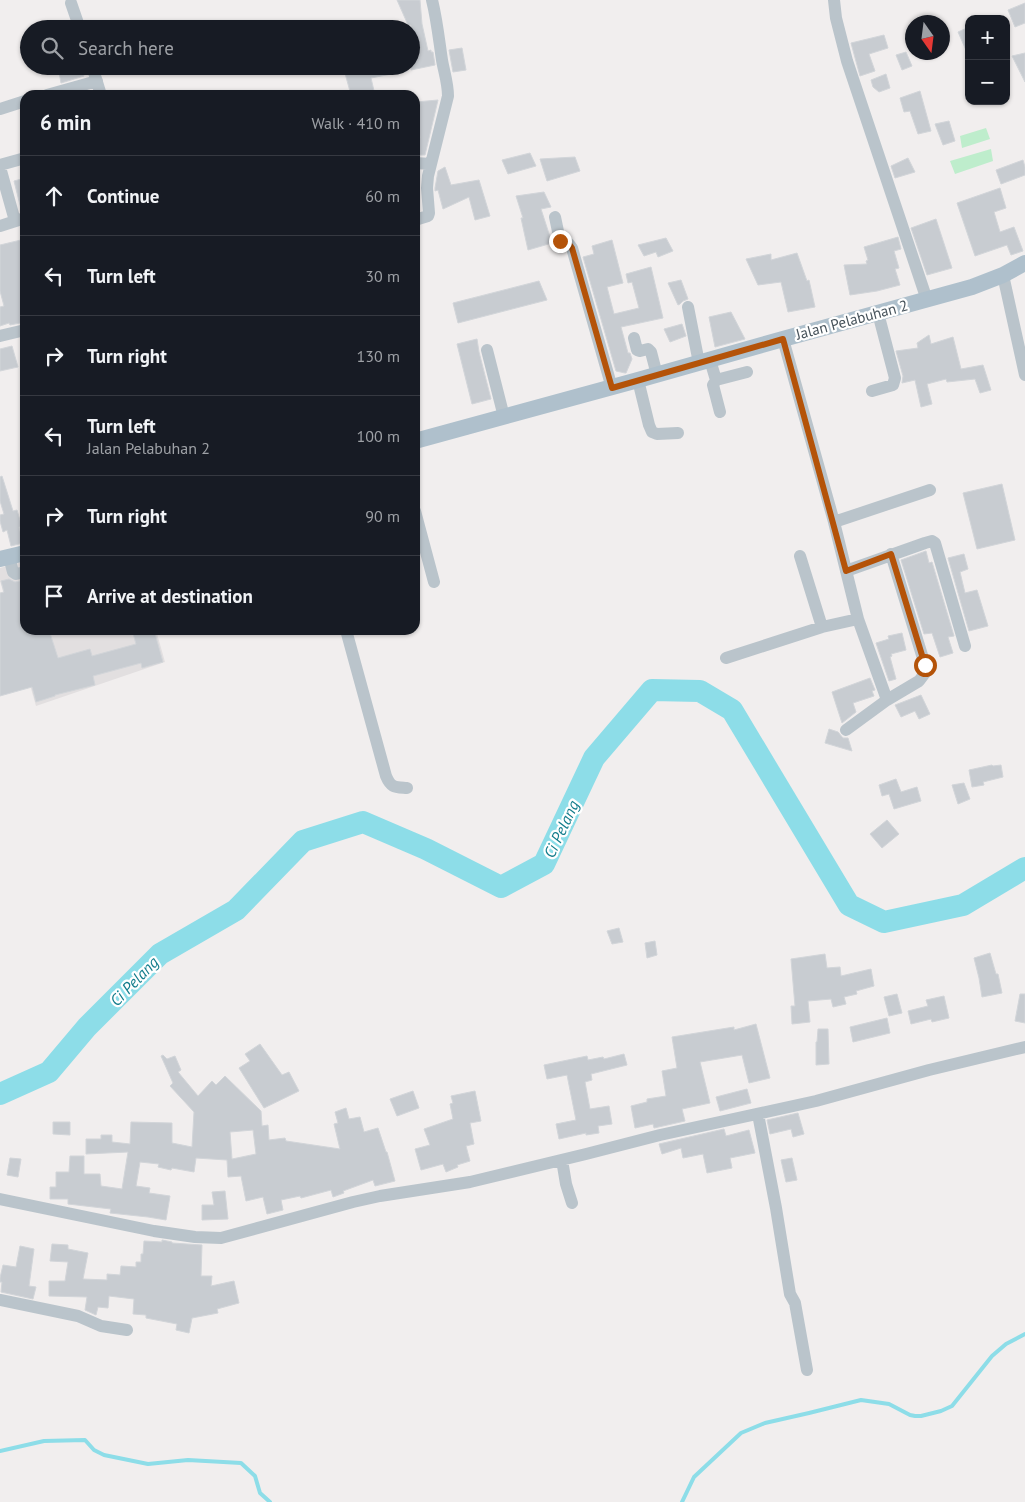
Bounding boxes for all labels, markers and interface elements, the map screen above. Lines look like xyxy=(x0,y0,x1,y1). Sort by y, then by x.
north arrow xyxy=(905,15,950,60)
map controls xyxy=(965,15,1010,105)
button: + xyxy=(965,15,1010,60)
search box xyxy=(20,20,420,75)
icon: search xyxy=(38,34,66,62)
text: Search here xyxy=(78,36,174,60)
button: − xyxy=(965,60,1010,105)
text: 6 min xyxy=(40,109,91,136)
text: Walk · 410 m xyxy=(311,113,400,133)
icon: ahead xyxy=(40,182,68,210)
text: Continue xyxy=(87,184,159,208)
text: 60 m xyxy=(365,186,400,206)
route end xyxy=(549,230,572,253)
icon: left xyxy=(40,262,68,290)
text: Turn left xyxy=(87,264,156,288)
text: 30 m xyxy=(365,266,400,286)
street label: Jalan Pelabuhan 2 xyxy=(793,295,910,344)
icon: right xyxy=(40,342,68,370)
text: Turn right xyxy=(87,344,167,368)
text: 130 m xyxy=(357,346,400,366)
text: Turn left xyxy=(87,414,156,438)
icon: left xyxy=(40,422,68,450)
text: 100 m xyxy=(357,426,400,446)
text: Jalan Pelabuhan 2 xyxy=(87,438,210,458)
icon: right xyxy=(40,502,68,530)
text: Turn right xyxy=(87,504,167,528)
text: 90 m xyxy=(365,506,400,526)
icon: arrive xyxy=(40,582,68,610)
text: Arrive at destination xyxy=(87,584,253,608)
route start xyxy=(914,654,937,677)
water label: Ci Pelang xyxy=(539,797,583,861)
water label: Ci Pelang xyxy=(106,952,162,1010)

